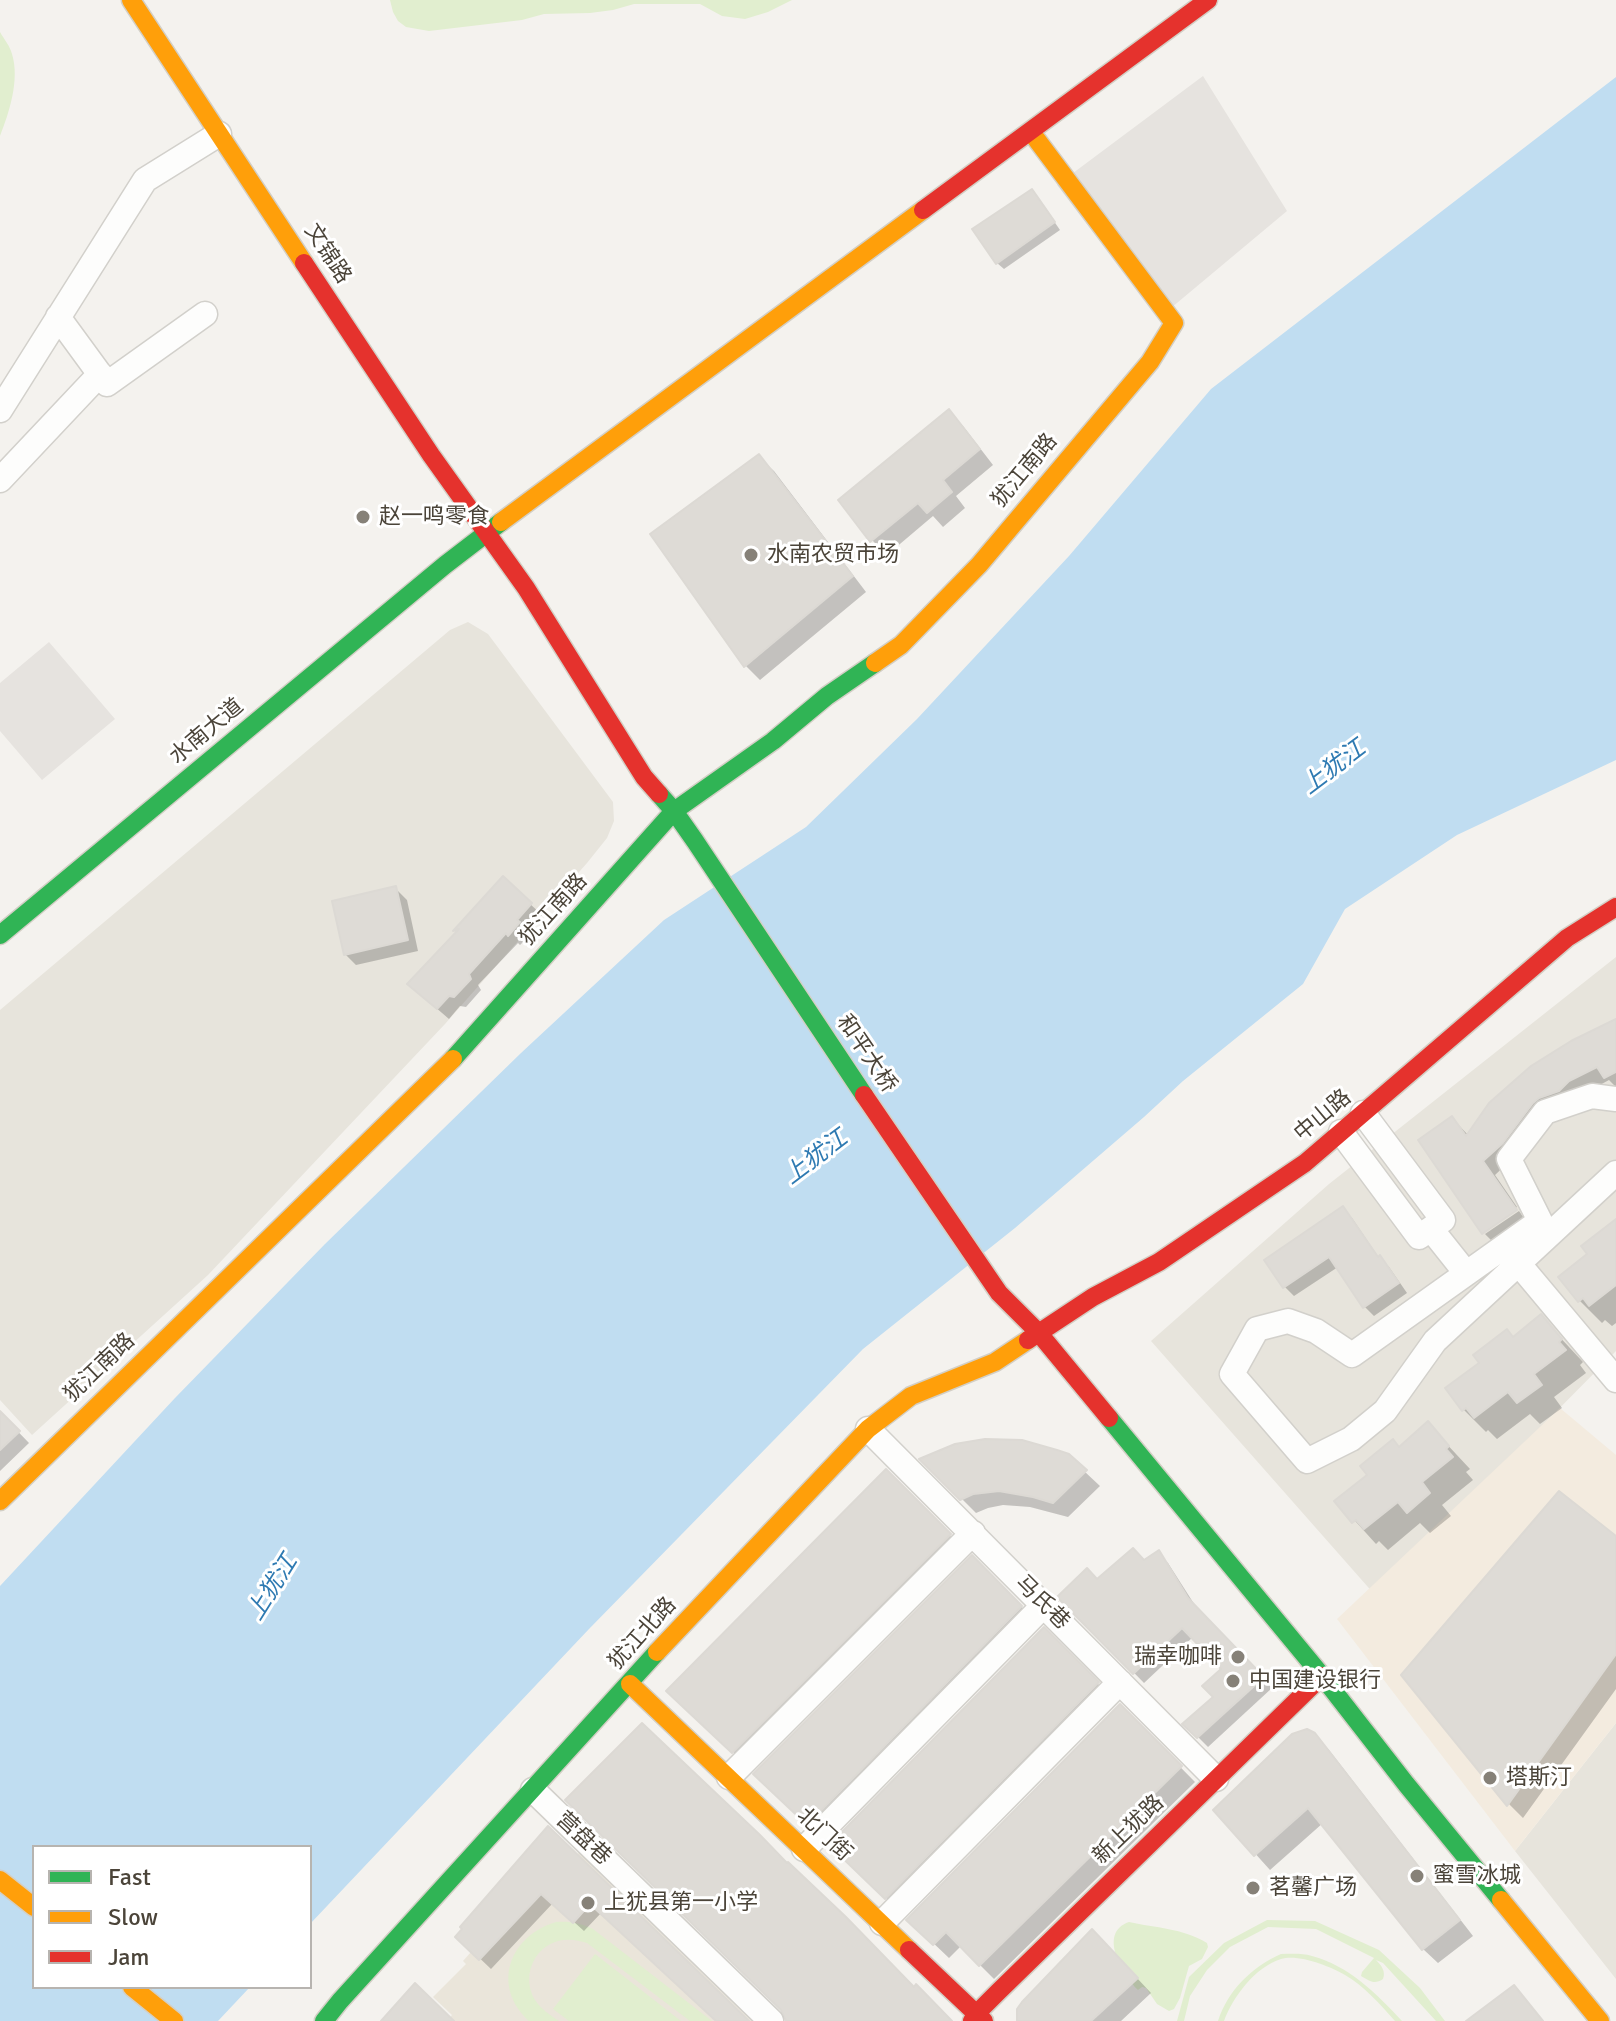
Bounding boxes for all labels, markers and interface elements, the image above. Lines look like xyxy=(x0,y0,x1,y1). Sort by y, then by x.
street label: 文锦路 xyxy=(298,219,356,289)
street label: 犹江南路 xyxy=(987,429,1063,513)
place label: 赵一鸣零食 xyxy=(379,504,489,530)
marker: 赵一鸣零食 xyxy=(354,508,372,526)
place label: 水南农贸市场 xyxy=(767,542,899,568)
marker: 水南农贸市场 xyxy=(742,546,760,564)
street label: 水南大道 xyxy=(165,694,249,770)
water label: 上犹江 xyxy=(1297,735,1371,801)
street label: 犹江南路 xyxy=(515,868,593,952)
street label: 和平大桥 xyxy=(830,1010,902,1098)
street label: 中山路 xyxy=(1289,1085,1357,1147)
water label: 上犹江 xyxy=(779,1125,853,1191)
street label: 犹江南路 xyxy=(59,1328,141,1408)
water label: 上犹江 xyxy=(242,1550,304,1626)
street label: 马氏巷 xyxy=(1009,1570,1075,1636)
street label: 犹江北路 xyxy=(604,1592,682,1676)
place label: 瑞幸咖啡 xyxy=(1134,1644,1222,1670)
marker: 瑞幸咖啡 xyxy=(1229,1648,1247,1666)
place label: 中国建设银行 xyxy=(1249,1668,1381,1694)
marker: 中国建设银行 xyxy=(1224,1672,1242,1690)
place label: 塔斯汀 xyxy=(1506,1765,1572,1791)
marker: 塔斯汀 xyxy=(1481,1769,1499,1787)
street label: 新上犹路 xyxy=(1088,1790,1170,1870)
street label: 北门街 xyxy=(791,1803,857,1867)
street label: 营盘巷 xyxy=(550,1807,616,1871)
legend xyxy=(32,1845,312,1989)
text: Fast xyxy=(108,1862,151,1892)
place label: 蜜雪冰城 xyxy=(1433,1863,1521,1889)
marker: 蜜雪冰城 xyxy=(1408,1867,1426,1885)
place label: 茗馨广场 xyxy=(1269,1875,1357,1901)
marker: 茗馨广场 xyxy=(1244,1879,1262,1897)
place label: 上犹县第一小学 xyxy=(604,1890,758,1916)
marker: 上犹县第一小学 xyxy=(579,1894,597,1912)
text: Slow xyxy=(108,1902,158,1932)
text: Jam xyxy=(108,1942,149,1972)

